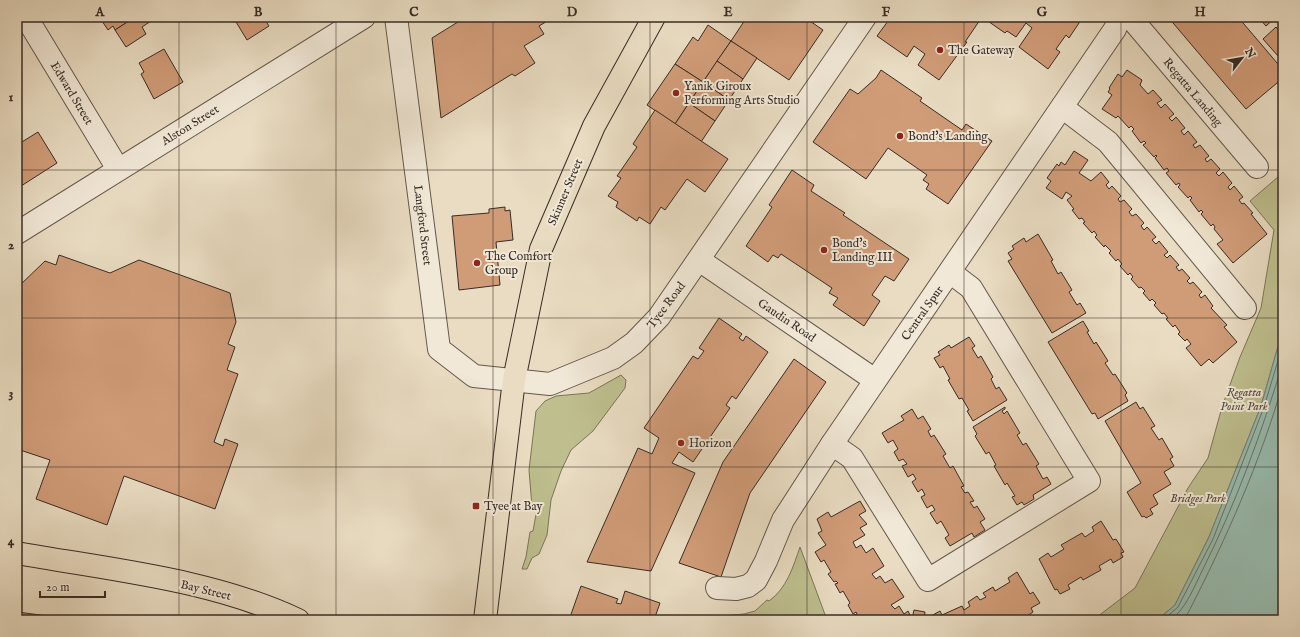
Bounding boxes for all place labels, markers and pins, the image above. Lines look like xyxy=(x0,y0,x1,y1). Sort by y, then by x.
place label: The Gateway xyxy=(948,43,1015,58)
marker: The Gateway xyxy=(935,45,945,55)
place label: Yanik Giroux Performing Arts Studio xyxy=(684,79,800,108)
marker: Yanik Giroux Performing Arts Studio xyxy=(671,88,681,98)
place label: Bond's Landing xyxy=(908,129,988,144)
marker: Bond's Landing xyxy=(895,131,905,141)
place label: Bond's Landing III xyxy=(832,236,893,265)
marker: Bond's Landing III xyxy=(819,245,829,255)
place label: The Comfort Group xyxy=(485,249,552,279)
marker: The Comfort Group xyxy=(472,258,482,268)
place label: Horizon xyxy=(689,436,732,451)
marker: Horizon xyxy=(676,438,686,448)
place label: Tyee at Bay xyxy=(484,499,542,514)
marker: Tyee at Bay xyxy=(471,501,481,511)

